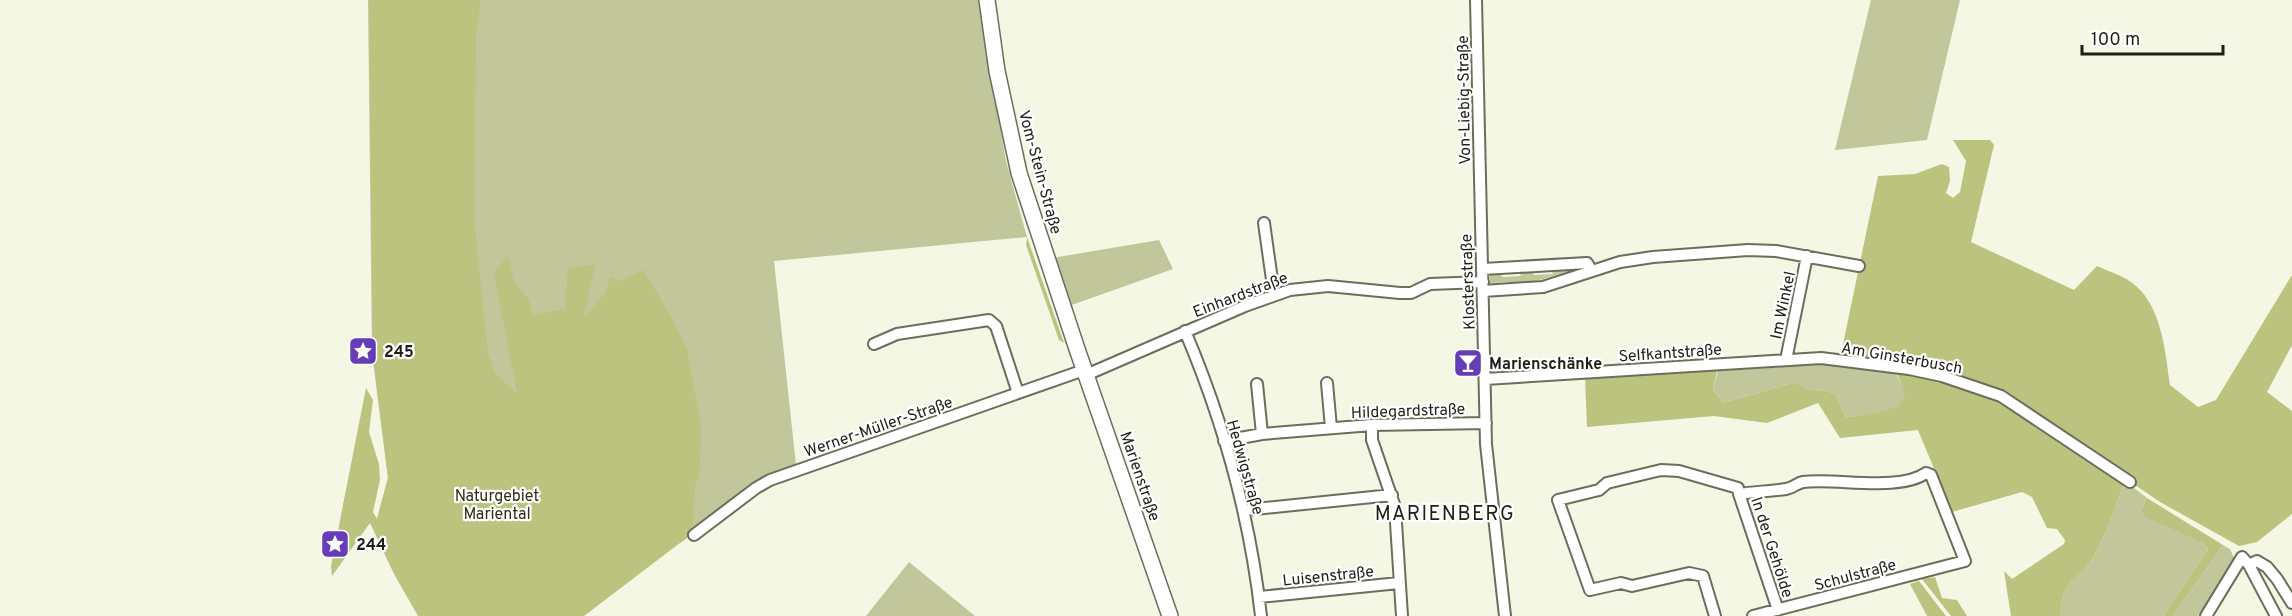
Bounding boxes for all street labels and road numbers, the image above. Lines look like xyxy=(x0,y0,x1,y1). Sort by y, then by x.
street label: Von-Liebig-Straße xyxy=(1454,35,1476,165)
street label: Vom-Stein-Straße xyxy=(1013,108,1065,237)
street label: Klosterstraße xyxy=(1457,234,1481,330)
street label: Einhardstraße xyxy=(1191,269,1291,323)
street label: Im Winkel xyxy=(1767,270,1801,341)
street label: Am Ginsterbusch xyxy=(1839,338,1964,379)
street label: Selfkantstraße xyxy=(1618,340,1722,368)
street label: Werner-Müller-Straße xyxy=(802,393,956,463)
street label: Hildegardstraße xyxy=(1351,400,1466,424)
street label: Hedwigstraße xyxy=(1221,418,1267,517)
street label: Marienstraße xyxy=(1114,429,1164,524)
street label: In der Gehölde xyxy=(1745,495,1797,600)
street label: Schulstraße xyxy=(1812,555,1899,596)
street label: Luisenstraße xyxy=(1282,562,1375,592)

